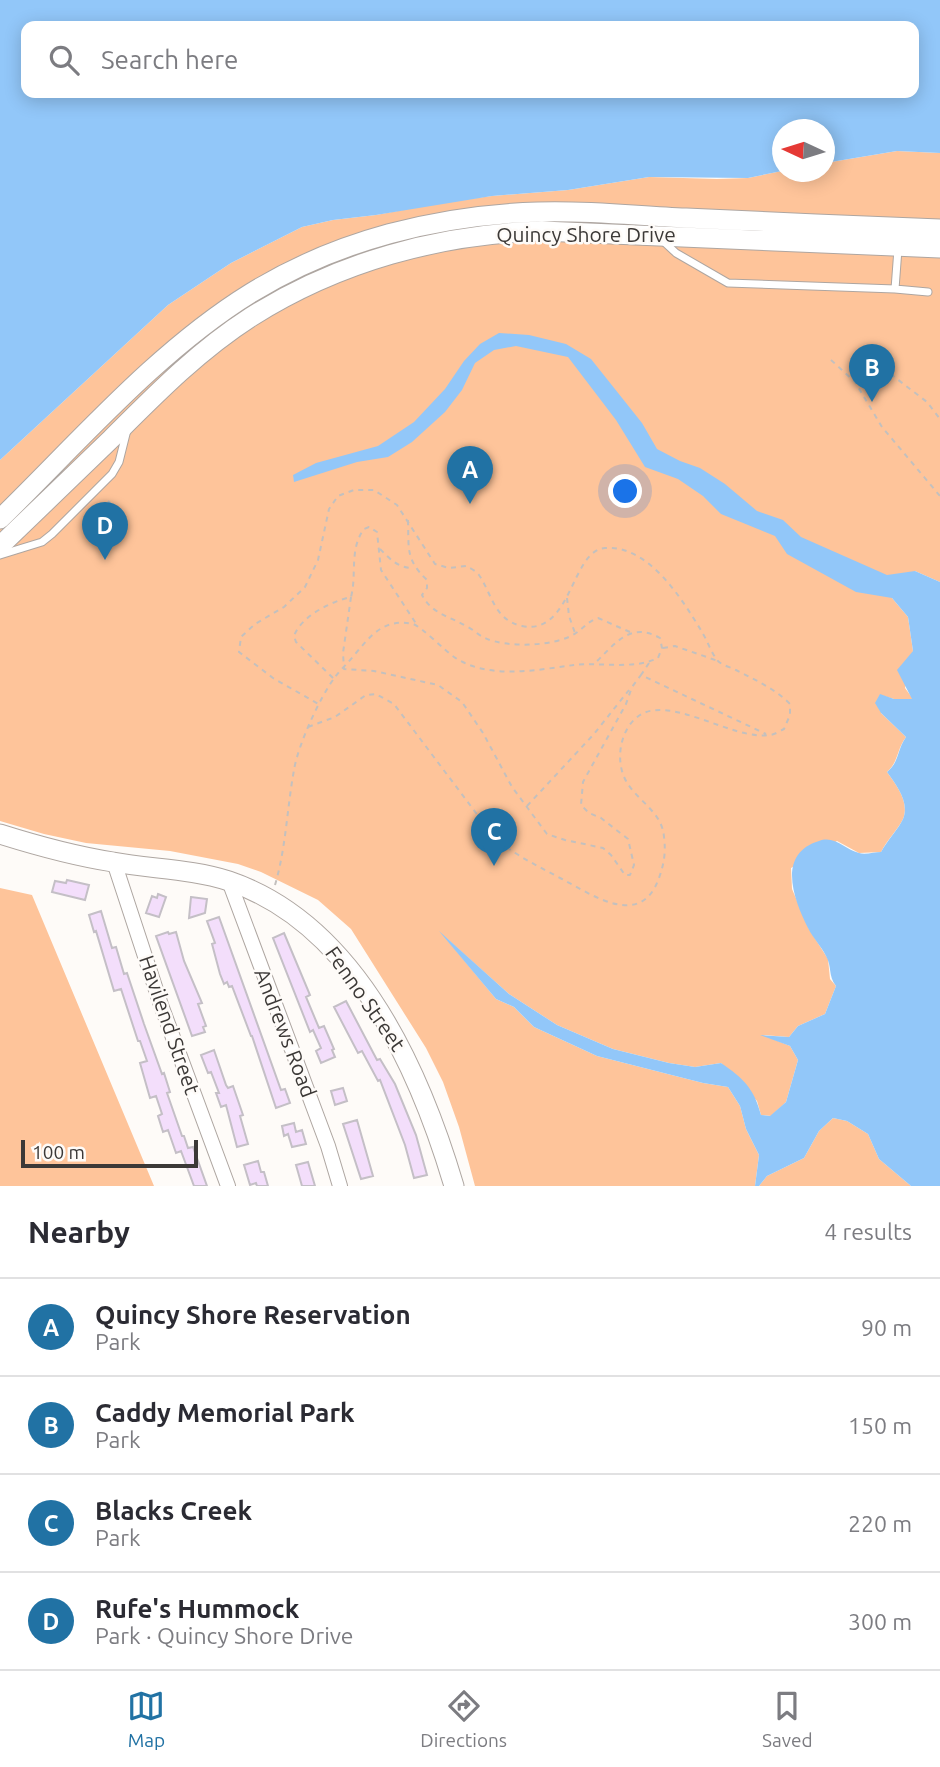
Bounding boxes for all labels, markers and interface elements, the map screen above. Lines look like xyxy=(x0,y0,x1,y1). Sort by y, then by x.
search box xyxy=(21,21,919,98)
icon: search xyxy=(45,41,83,79)
text: Search here xyxy=(101,45,238,74)
north arrow xyxy=(772,119,835,182)
street label: Quincy Shore Drive xyxy=(496,222,676,246)
pin: B xyxy=(849,344,895,402)
pin: A xyxy=(447,446,493,504)
your location xyxy=(608,474,642,508)
pin: D xyxy=(82,502,128,560)
pin: C xyxy=(471,808,517,866)
street label: Fenno Street xyxy=(321,941,411,1055)
street label: Havilend Street xyxy=(135,952,205,1097)
street label: Andrews Road xyxy=(250,965,322,1100)
scale bar xyxy=(21,1137,198,1169)
text: 100 m xyxy=(32,1141,85,1163)
text: Nearby xyxy=(28,1215,130,1249)
text: 4 results xyxy=(824,1219,912,1244)
text: Quincy Shore Reservation xyxy=(95,1300,411,1329)
text: A xyxy=(43,1315,59,1340)
text: 90 m xyxy=(861,1315,912,1340)
text: Park xyxy=(95,1329,141,1354)
text: Caddy Memorial Park xyxy=(95,1398,355,1427)
text: B xyxy=(43,1413,59,1438)
text: 150 m xyxy=(848,1413,912,1438)
text: Park xyxy=(95,1427,141,1452)
text: Blacks Creek xyxy=(95,1496,252,1525)
text: C xyxy=(44,1511,58,1536)
text: 220 m xyxy=(848,1511,912,1536)
text: Park xyxy=(95,1525,141,1550)
text: Rufe's Hummock xyxy=(95,1594,299,1623)
text: D xyxy=(43,1609,59,1634)
text: 300 m xyxy=(848,1609,912,1634)
text: Park · Quincy Shore Drive xyxy=(95,1623,354,1648)
tab: Map xyxy=(127,1687,165,1751)
tab: Directions xyxy=(420,1687,507,1751)
tab: Saved xyxy=(762,1687,813,1751)

